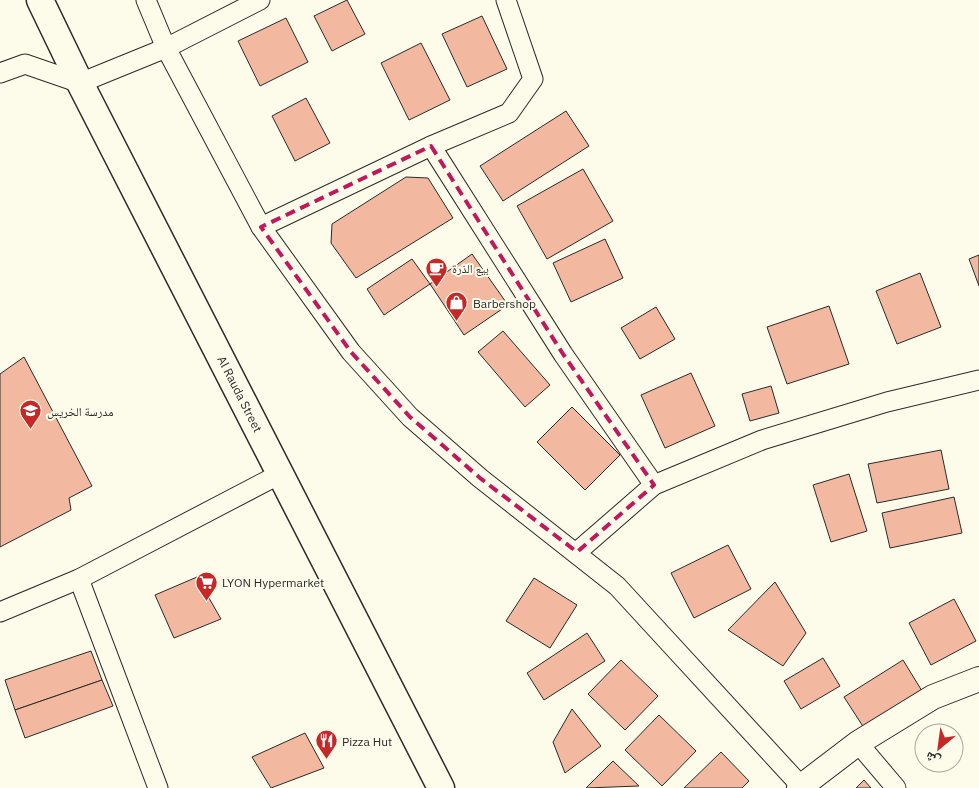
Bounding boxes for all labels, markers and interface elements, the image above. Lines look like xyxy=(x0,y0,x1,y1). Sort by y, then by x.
cafe icon: بيع الذرة xyxy=(424,256,448,287)
place label: بيع الذرة xyxy=(452,261,489,276)
shop icon: Barbershop xyxy=(445,291,469,322)
place label: Barbershop xyxy=(473,296,536,311)
street label: Al Rauda Street xyxy=(214,353,266,435)
school or university icon: مدرسة الخريس xyxy=(19,399,43,430)
place label: مدرسة الخريس xyxy=(47,404,114,419)
supermarket icon: LYON Hypermarket xyxy=(194,570,218,601)
place label: LYON Hypermarket xyxy=(222,575,324,590)
north arrow xyxy=(914,723,964,773)
restaurant icon: Pizza Hut xyxy=(314,729,338,760)
place label: Pizza Hut xyxy=(342,734,392,749)
text: ش xyxy=(922,748,944,771)

